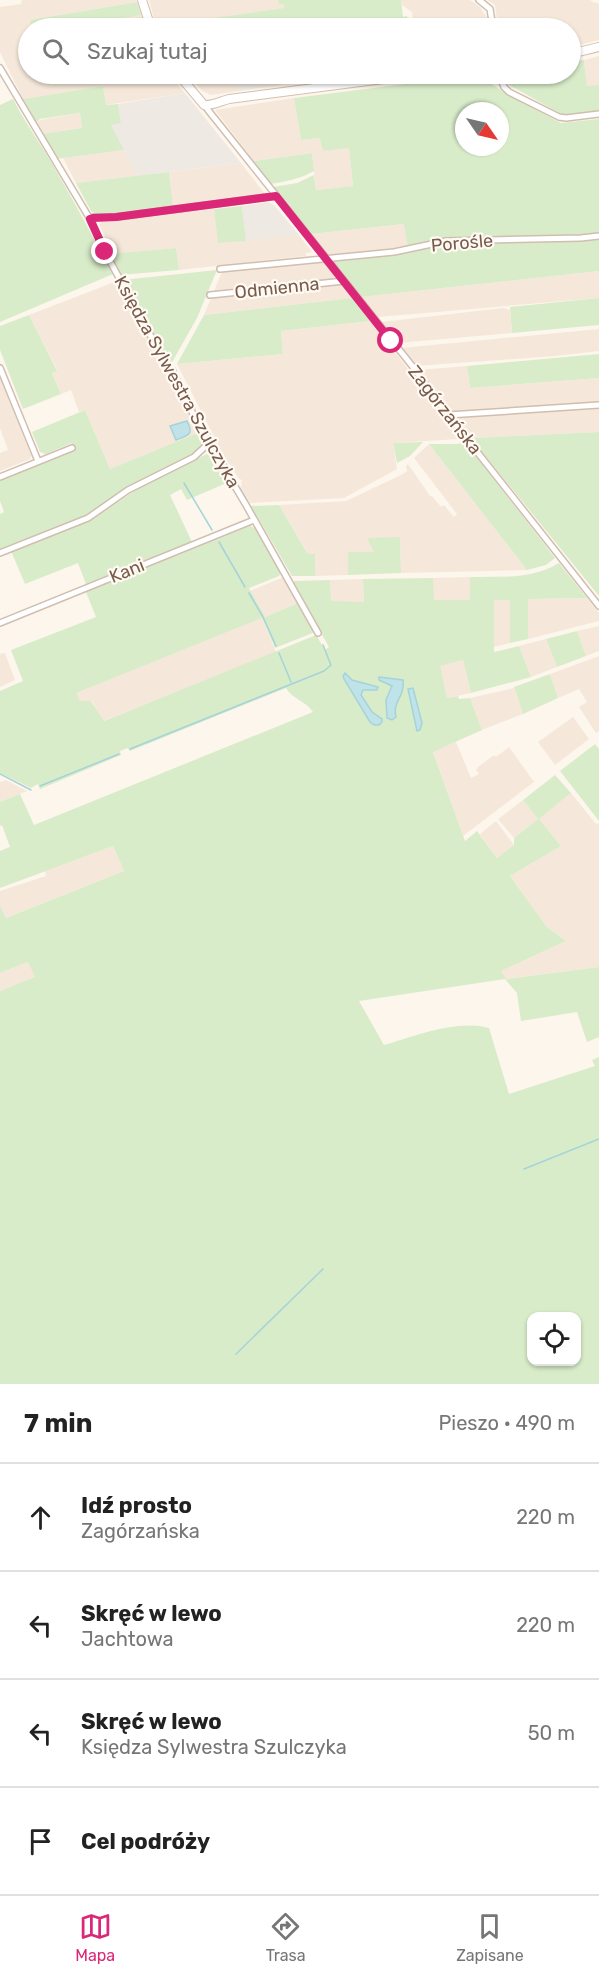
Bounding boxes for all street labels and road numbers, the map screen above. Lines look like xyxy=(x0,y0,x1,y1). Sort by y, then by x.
street label: Porośle xyxy=(430,229,494,257)
street label: Księdza Sylwestra Szulczyka xyxy=(109,272,245,492)
street label: Odmienna xyxy=(234,273,320,303)
street label: Zagórzańska xyxy=(403,361,487,459)
street label: Kani xyxy=(106,554,148,588)

